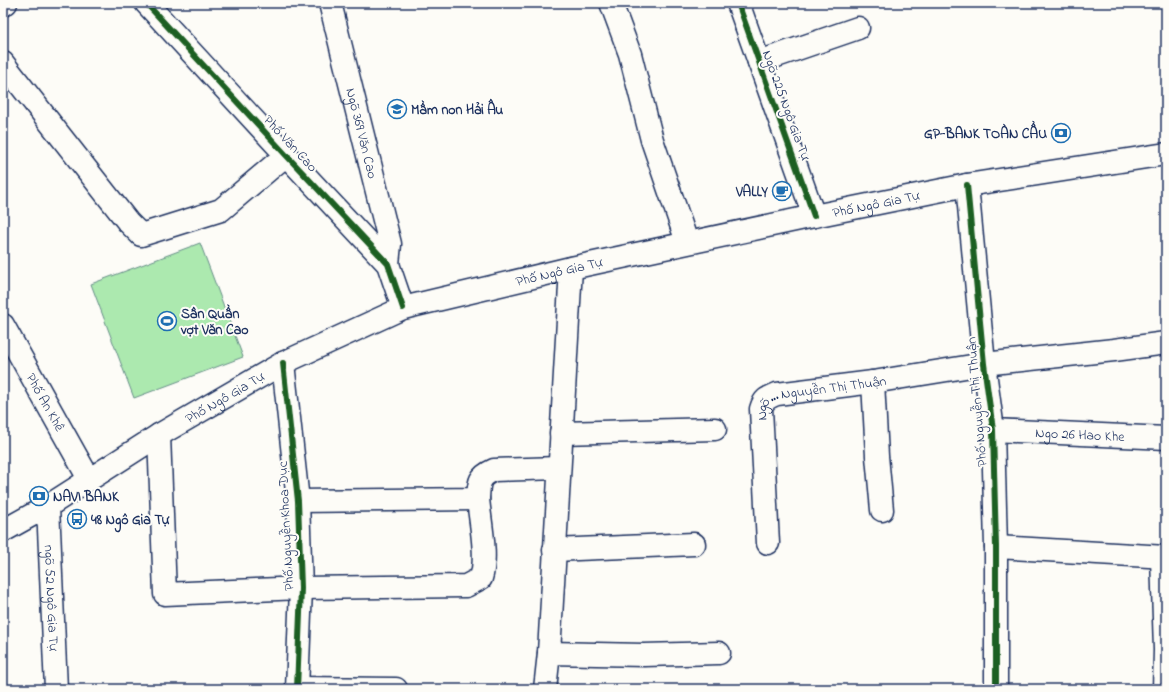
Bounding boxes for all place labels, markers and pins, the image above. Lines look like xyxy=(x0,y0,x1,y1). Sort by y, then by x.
school or university icon: Mầm non Hải Âu xyxy=(386,98,408,120)
place label: Mầm non Hải Âu xyxy=(411,98,503,121)
place label: GP-BANK TOÀN CẦU xyxy=(924,120,1047,145)
bank icon: GP-BANK TOÀN CẦU xyxy=(1050,122,1072,144)
cafe icon: VALLY xyxy=(771,180,793,202)
place label: VALLY xyxy=(735,182,769,203)
place label: Sân Quần vợt Văn Cao xyxy=(180,304,248,341)
sports icon: Sân Quần vợt Văn Cao xyxy=(156,310,178,332)
bank icon: NAVI BANK xyxy=(28,485,50,507)
place label: NAVI BANK xyxy=(53,487,120,508)
bus stop icon: 48 Ngô Gia Tự xyxy=(66,508,88,530)
place label: 48 Ngô Gia Tự xyxy=(90,510,170,533)

